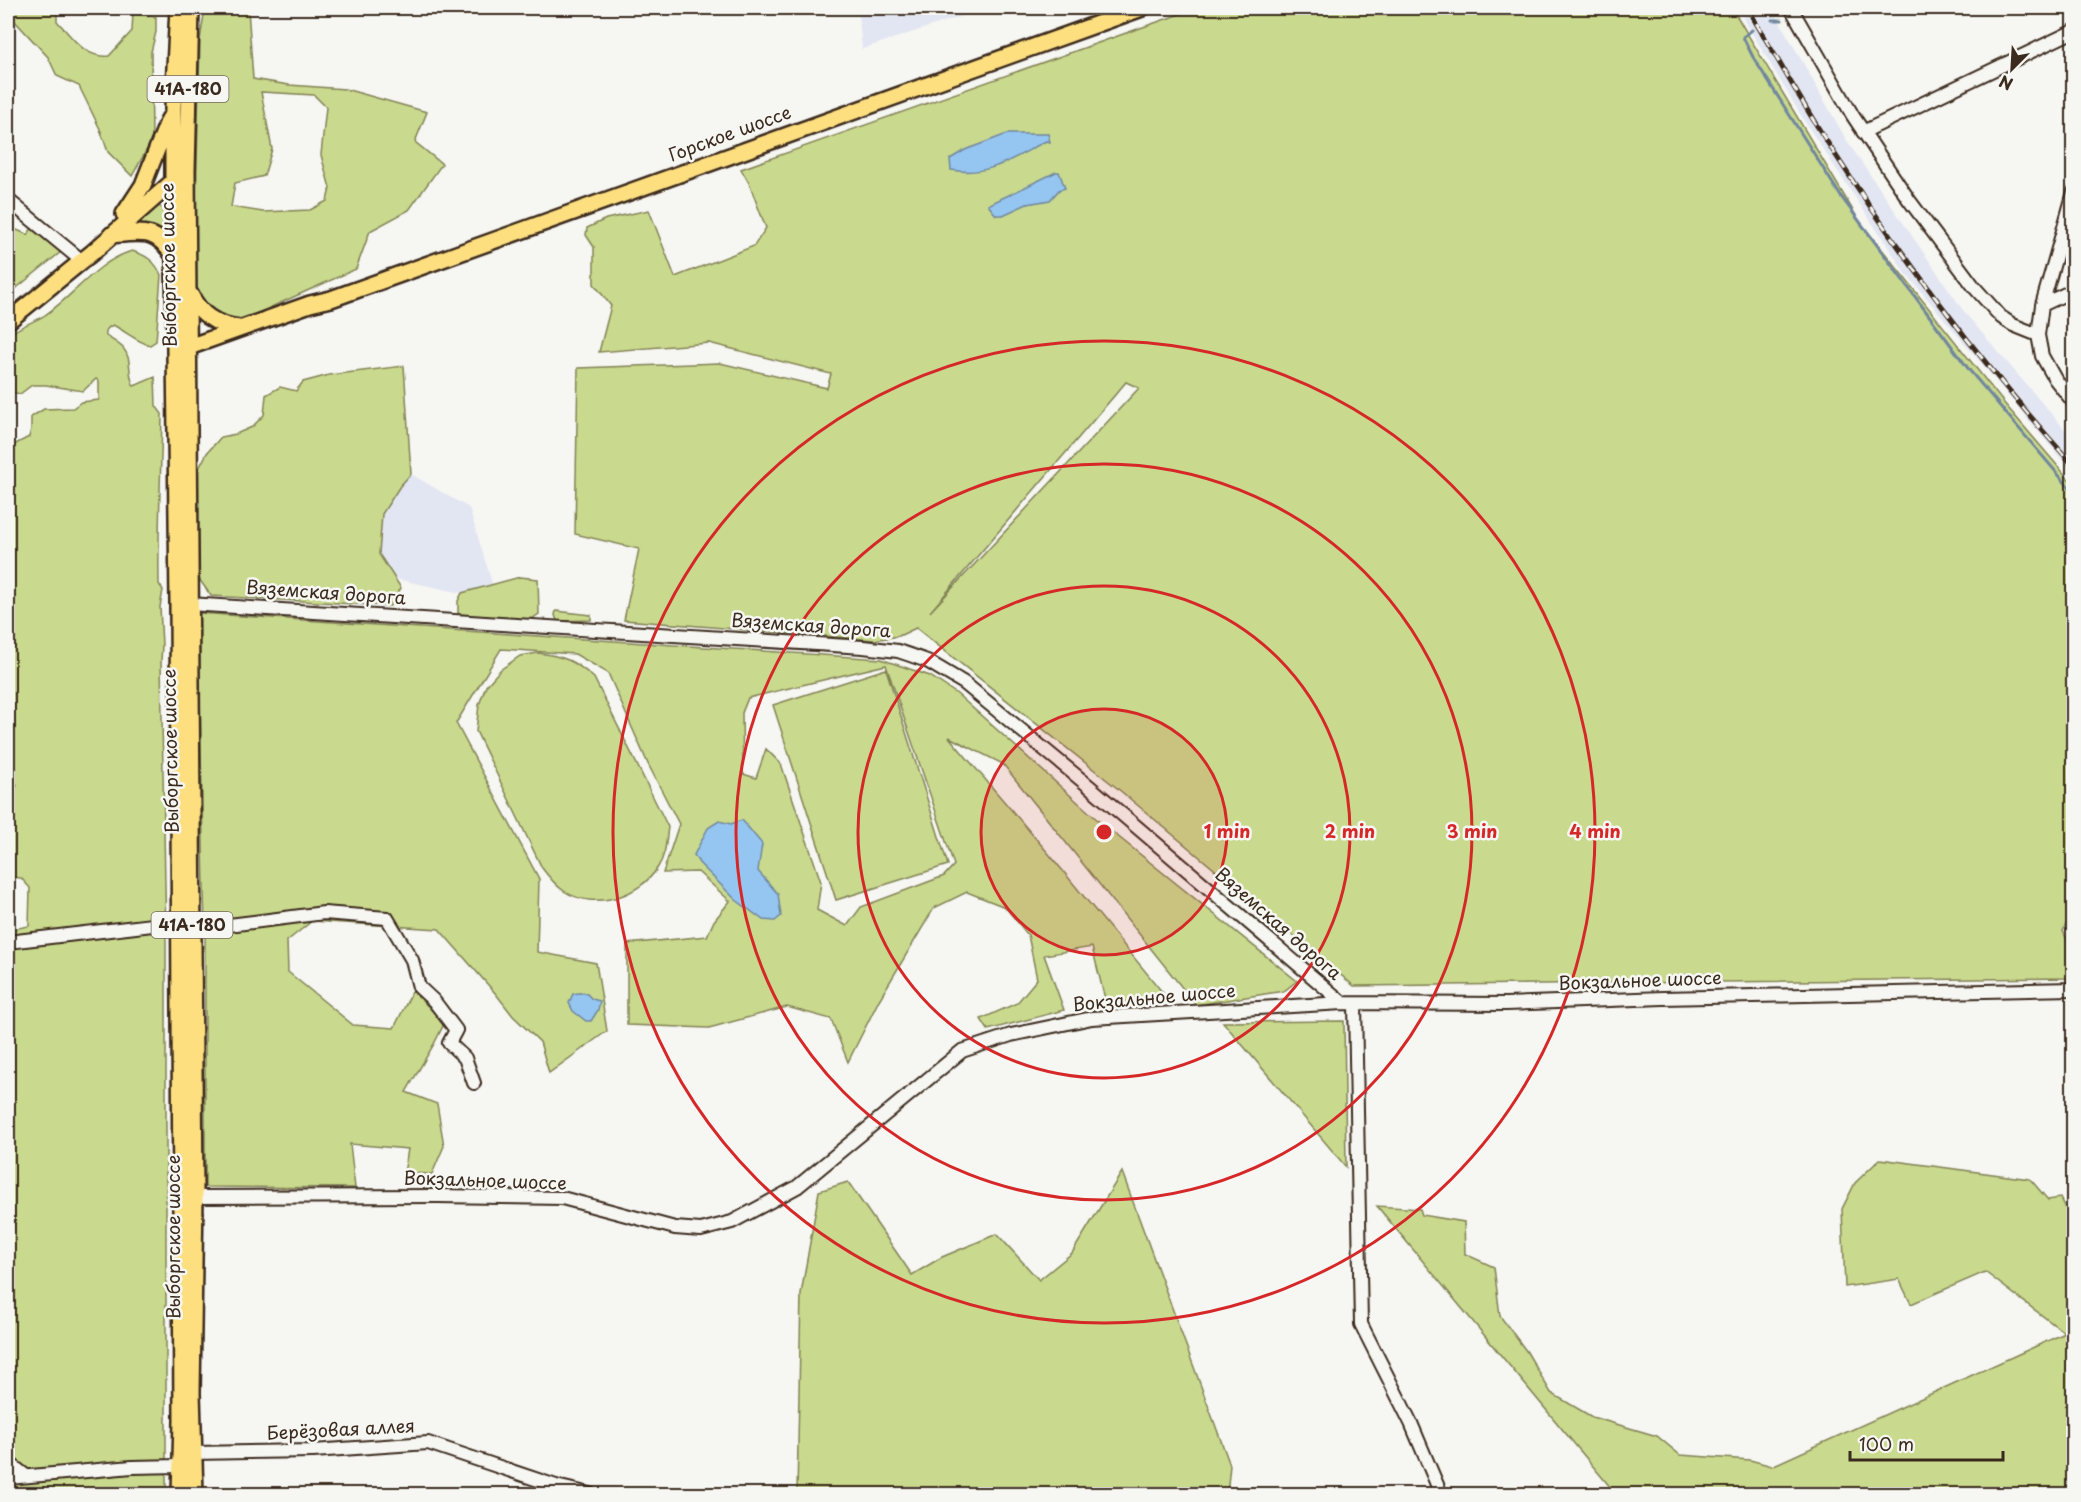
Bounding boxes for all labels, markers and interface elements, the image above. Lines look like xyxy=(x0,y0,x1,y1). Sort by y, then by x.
north arrow xyxy=(1982,39,2042,99)
text: N xyxy=(1995,70,2016,97)
road number: 41А-180 xyxy=(148,76,228,102)
street label: Горское шоссе xyxy=(664,98,795,167)
street label: Выборгское шоссе xyxy=(153,183,182,348)
street label: Вяземская дорога xyxy=(245,572,408,611)
street label: Вяземская дорога xyxy=(730,605,893,644)
street label: Выборгское шоссе xyxy=(155,669,184,834)
text: 1 min xyxy=(1204,817,1250,844)
text: 2 min xyxy=(1325,817,1375,844)
text: 3 min xyxy=(1447,817,1497,844)
text: 4 min xyxy=(1569,817,1621,844)
centre of rings xyxy=(1094,822,1114,842)
street label: Вяземская дорога xyxy=(1210,860,1349,986)
road number: 41А-180 xyxy=(152,912,232,938)
street label: Вокзальное шоссе xyxy=(1558,963,1722,996)
street label: Вокзальное шоссе xyxy=(1071,976,1236,1017)
street label: Выборгское шоссе xyxy=(159,1155,186,1319)
street label: Вокзальное шоссе xyxy=(403,1163,567,1196)
street label: Берёзовая аллея xyxy=(266,1411,416,1446)
scale bar xyxy=(1850,1424,2003,1462)
text: 100 m xyxy=(1859,1430,1914,1457)

